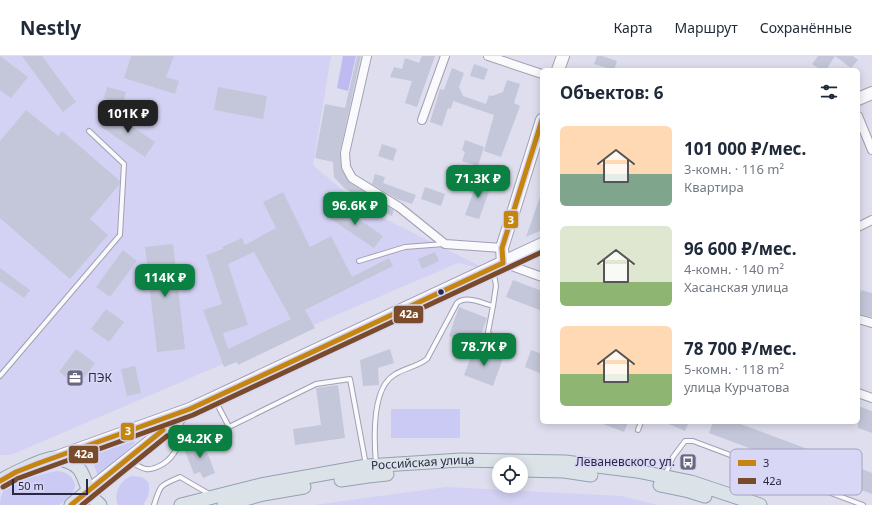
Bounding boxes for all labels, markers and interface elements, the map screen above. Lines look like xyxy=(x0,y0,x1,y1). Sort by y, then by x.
text: Nestly xyxy=(20,15,81,41)
text: Карта xyxy=(613,18,652,37)
text: Маршрут xyxy=(674,18,738,37)
text: Сохранённые xyxy=(760,18,852,37)
text: Объектов: 6 xyxy=(560,81,663,104)
icon: filters xyxy=(818,81,840,103)
pin: 101K ₽ xyxy=(95,100,161,134)
text: 101K ₽ xyxy=(107,104,149,122)
text: 101 000 ₽/мес. xyxy=(684,137,806,160)
icon: home xyxy=(592,142,640,190)
text: 3-комн. · 116 m² xyxy=(684,160,784,178)
pin: 71.3K ₽ xyxy=(441,165,515,199)
text: 71.3K ₽ xyxy=(455,169,501,187)
text: Квартира xyxy=(684,178,744,196)
pin: 96.6K ₽ xyxy=(318,192,392,226)
text: 96.6K ₽ xyxy=(332,196,378,214)
line badge: 3 xyxy=(503,210,519,229)
text: 3 xyxy=(508,212,514,227)
text: 96 600 ₽/мес. xyxy=(684,237,797,260)
icon: home xyxy=(592,242,640,290)
text: 4-комн. · 140 m² xyxy=(684,260,784,278)
pin: 114K ₽ xyxy=(132,264,198,298)
text: 114K ₽ xyxy=(144,268,186,286)
text: Хасанская улица xyxy=(684,278,788,296)
unlabelled marker xyxy=(436,287,446,297)
line badge: 42a xyxy=(393,305,424,324)
text: 42a xyxy=(399,306,419,321)
pin: 78.7K ₽ xyxy=(447,333,521,367)
text: 78.7K ₽ xyxy=(461,337,507,355)
text: 78 700 ₽/мес. xyxy=(684,337,797,360)
icon: home xyxy=(592,342,640,390)
text: 5-комн. · 118 m² xyxy=(684,360,784,378)
office icon: ПЭК xyxy=(65,368,85,388)
place label: ПЭК xyxy=(88,369,113,386)
text: улица Курчатова xyxy=(684,378,790,396)
line badge: 3 xyxy=(120,422,135,441)
text: 3 xyxy=(125,423,131,438)
pin: 94.2K ₽ xyxy=(163,425,237,459)
text: 94.2K ₽ xyxy=(177,429,223,447)
line badge: 42a xyxy=(68,445,99,464)
text: 42a xyxy=(74,446,94,461)
legend xyxy=(730,449,862,495)
street label: Российская улица xyxy=(370,451,475,474)
bus stop icon: Леваневского ул. xyxy=(678,452,698,472)
place label: Леваневского ул. xyxy=(575,453,675,470)
text: 3 xyxy=(763,455,769,470)
map controls xyxy=(492,457,528,493)
button: locate xyxy=(492,457,528,493)
text: 42a xyxy=(763,473,782,488)
scale bar xyxy=(12,477,88,496)
text: 50 m xyxy=(18,478,44,493)

